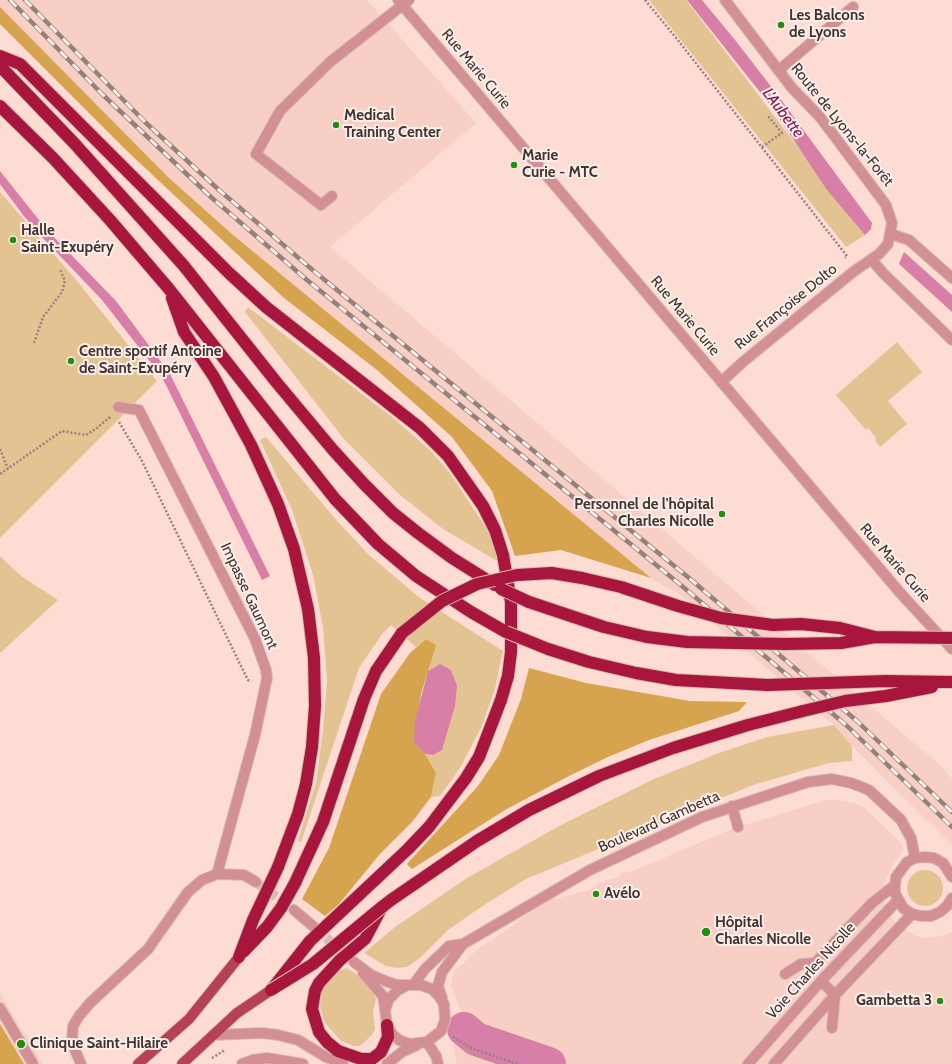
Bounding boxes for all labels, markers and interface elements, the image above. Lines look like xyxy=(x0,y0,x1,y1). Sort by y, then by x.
place label: Les Balcons de Lyons xyxy=(789,7,865,42)
marker: Les Balcons de Lyons xyxy=(776,20,786,30)
street label: Rue Marie Curie xyxy=(437,25,515,113)
street label: Route de Lyons-la-Forêt xyxy=(787,60,897,190)
water label: L'Aubette xyxy=(758,84,808,142)
place label: Medical Training Center xyxy=(344,107,441,142)
marker: Medical Training Center xyxy=(331,120,341,130)
place label: Marie Curie - MTC xyxy=(522,147,598,182)
marker: Marie Curie - MTC xyxy=(509,160,519,170)
place label: Halle Saint-Exupéry xyxy=(21,222,114,257)
marker: Halle Saint-Exupéry xyxy=(8,235,18,245)
street label: Rue Françoise Dolto xyxy=(731,260,841,354)
street label: Rue Marie Curie xyxy=(646,272,724,360)
place label: Centre sportif Antoine de Saint-Exupéry xyxy=(79,343,222,378)
marker: Centre sportif Antoine de Saint-Exupéry xyxy=(66,356,76,366)
place label: Personnel de l'hôpital Charles Nicolle xyxy=(574,496,714,531)
marker: Personnel de l'hôpital Charles Nicolle xyxy=(717,509,727,519)
street label: Rue Marie Curie xyxy=(856,520,934,606)
street label: Impasse Gaumont xyxy=(216,540,282,652)
street label: Boulevard Gambetta xyxy=(596,787,722,857)
place label: Avélo xyxy=(604,885,640,903)
marker: Avélo xyxy=(591,889,601,899)
place label: Hôpital Charles Nicolle xyxy=(715,914,811,949)
street label: Voie Charles Nicolle xyxy=(763,919,859,1023)
marker: Hôpital Charles Nicolle xyxy=(700,926,712,938)
place label: Gambetta 3 xyxy=(856,992,932,1010)
marker: Gambetta 3 xyxy=(935,996,945,1006)
place label: Clinique Saint-Hilaire xyxy=(30,1035,168,1053)
marker: Clinique Saint-Hilaire xyxy=(15,1038,27,1050)

